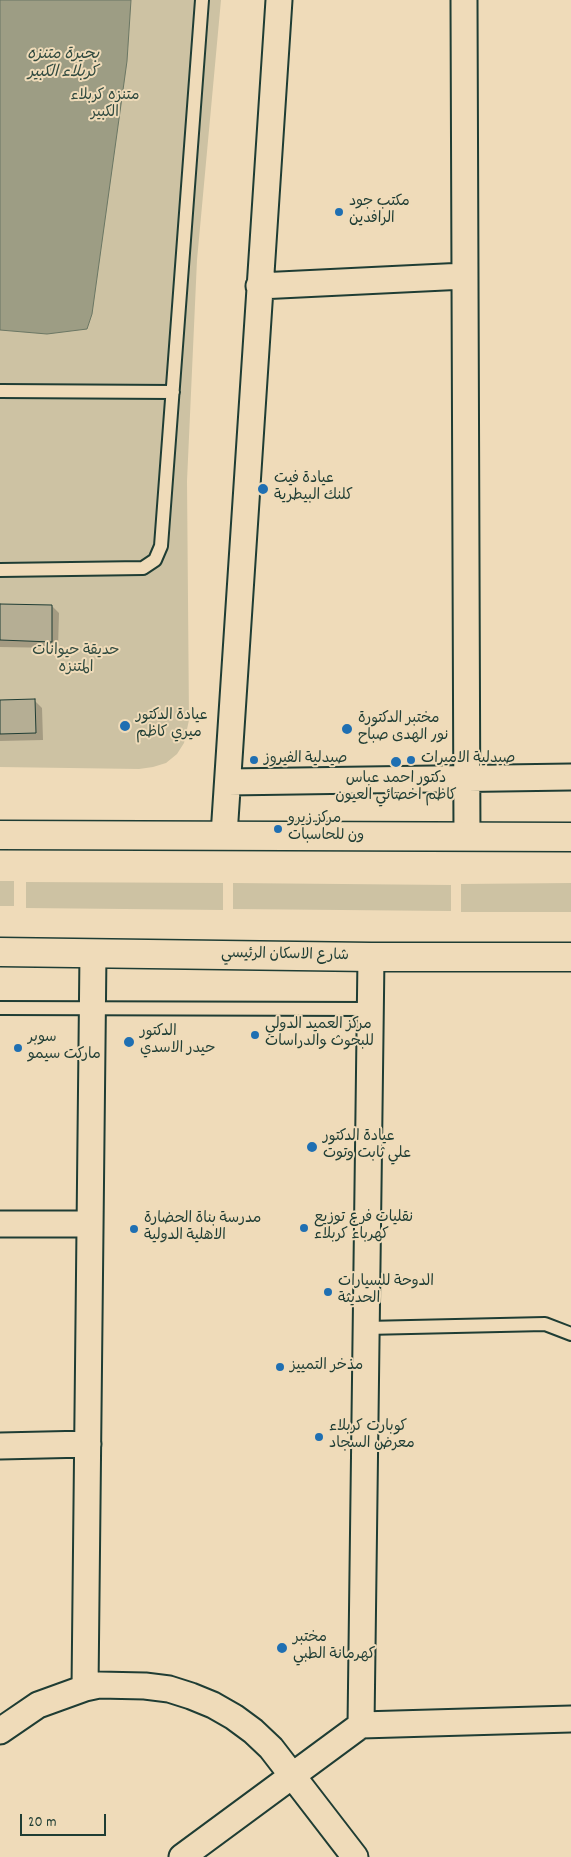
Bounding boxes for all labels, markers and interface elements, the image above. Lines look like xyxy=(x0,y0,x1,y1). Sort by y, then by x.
water label: بحيرة متنزه كربلاء الكبير xyxy=(27,46,99,84)
park label: متنزه كربلاء الكبير xyxy=(71,88,139,123)
place label: مكتب جود الرافدين xyxy=(349,194,410,229)
marker: مكتب جود الرافدين xyxy=(333,206,345,218)
place label: عيادة فيت كلنك البيطرية xyxy=(274,471,353,506)
marker: عيادة فيت كلنك البيطرية xyxy=(256,482,270,496)
park label: حديقة حيوانات المتنزه xyxy=(32,643,120,678)
place label: عيادة الدكتور ميري كاظم xyxy=(136,708,208,743)
place label: مختبر الدكتورة نور الهدى صباح xyxy=(358,711,448,746)
marker: عيادة الدكتور ميري كاظم xyxy=(118,719,132,733)
marker: مختبر الدكتورة نور الهدى صباح xyxy=(340,722,354,736)
place label: صيدلية الفيروز xyxy=(264,751,347,769)
place label: صيدلية الاميرات xyxy=(421,751,515,769)
marker: صيدلية الفيروز xyxy=(248,754,260,766)
marker: صيدلية الاميرات xyxy=(405,754,417,766)
marker: دكتور احمد عباس كاظم اخصائي العيون xyxy=(389,755,403,769)
place label: دكتور احمد عباس كاظم اخصائي العيون xyxy=(335,771,457,806)
place label: مركز زيرو ون للحاسبات xyxy=(288,811,364,846)
marker: مركز زيرو ون للحاسبات xyxy=(272,823,284,835)
street label: شارع الاسكان الرئيسي xyxy=(221,946,349,966)
place label: مركز العميد الدولي للبحوث والدراسات xyxy=(265,1017,374,1052)
place label: الدكتور حيدر الاسدي xyxy=(140,1024,215,1059)
marker: مركز العميد الدولي للبحوث والدراسات xyxy=(249,1029,261,1041)
place label: سوبر ماركت سيمو xyxy=(28,1030,101,1065)
marker: الدكتور حيدر الاسدي xyxy=(122,1035,136,1049)
marker: سوبر ماركت سيمو xyxy=(12,1042,24,1054)
place label: عيادة الدكتور علي ثابت وتوت xyxy=(323,1129,411,1164)
marker: عيادة الدكتور علي ثابت وتوت xyxy=(305,1140,319,1154)
place label: نقليات فرع توزيع كهرباء كربلاء xyxy=(314,1210,413,1245)
place label: مدرسة بناة الحضارة الاهلية الدولية xyxy=(144,1211,261,1246)
marker: نقليات فرع توزيع كهرباء كربلاء xyxy=(298,1222,310,1234)
marker: مدرسة بناة الحضارة الاهلية الدولية xyxy=(128,1223,140,1235)
place label: الدوحة للسيارات الحديثة xyxy=(338,1274,434,1309)
marker: الدوحة للسيارات الحديثة xyxy=(322,1286,334,1298)
place label: مذخر التمييز xyxy=(290,1358,363,1376)
marker: مذخر التمييز xyxy=(274,1361,286,1373)
place label: كوبارت كربلاء معرض السجاد xyxy=(329,1419,415,1454)
marker: كوبارت كربلاء معرض السجاد xyxy=(313,1431,325,1443)
place label: مختبر كهرمانة الطبي xyxy=(293,1630,375,1665)
marker: مختبر كهرمانة الطبي xyxy=(275,1641,289,1655)
scale bar xyxy=(22,1804,109,1836)
text: 20 m xyxy=(28,1812,56,1834)

